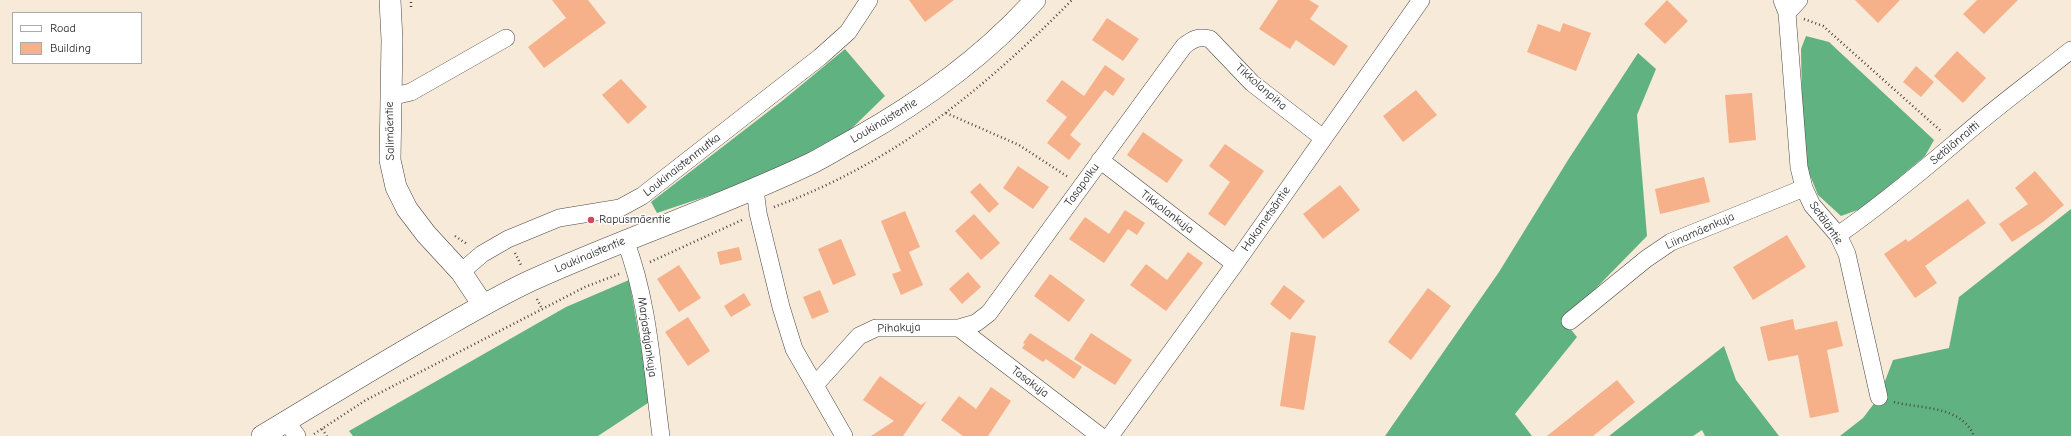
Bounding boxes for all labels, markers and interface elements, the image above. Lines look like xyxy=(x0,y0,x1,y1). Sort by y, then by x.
legend xyxy=(12,12,142,64)
text: Road xyxy=(50,21,76,35)
text: Building xyxy=(50,41,91,55)
street label: Tikkolanpiha xyxy=(1232,61,1290,113)
street label: Loukinaistentie xyxy=(848,95,920,147)
street label: Salimäentie xyxy=(382,101,398,161)
street label: Setälänraitti xyxy=(1927,118,1983,168)
street label: Loukinaistenmutka xyxy=(640,130,724,200)
street label: Tasapolku xyxy=(1062,161,1102,209)
street label: Hakametsäntie xyxy=(1238,184,1294,254)
street label: Tikkolankuja xyxy=(1137,187,1197,237)
street label: Setäläntie xyxy=(1806,199,1846,247)
street label: Liinamäenkuja xyxy=(1663,209,1737,253)
place label: Rapusmäentie xyxy=(599,213,671,227)
marker: Rapusmäentie xyxy=(586,215,596,225)
street label: Loukinaistentie xyxy=(553,234,627,276)
street label: Marjastajankuja xyxy=(634,296,660,378)
street label: Pihakuja xyxy=(877,320,921,336)
street label: Tasakuja xyxy=(1008,363,1052,401)

